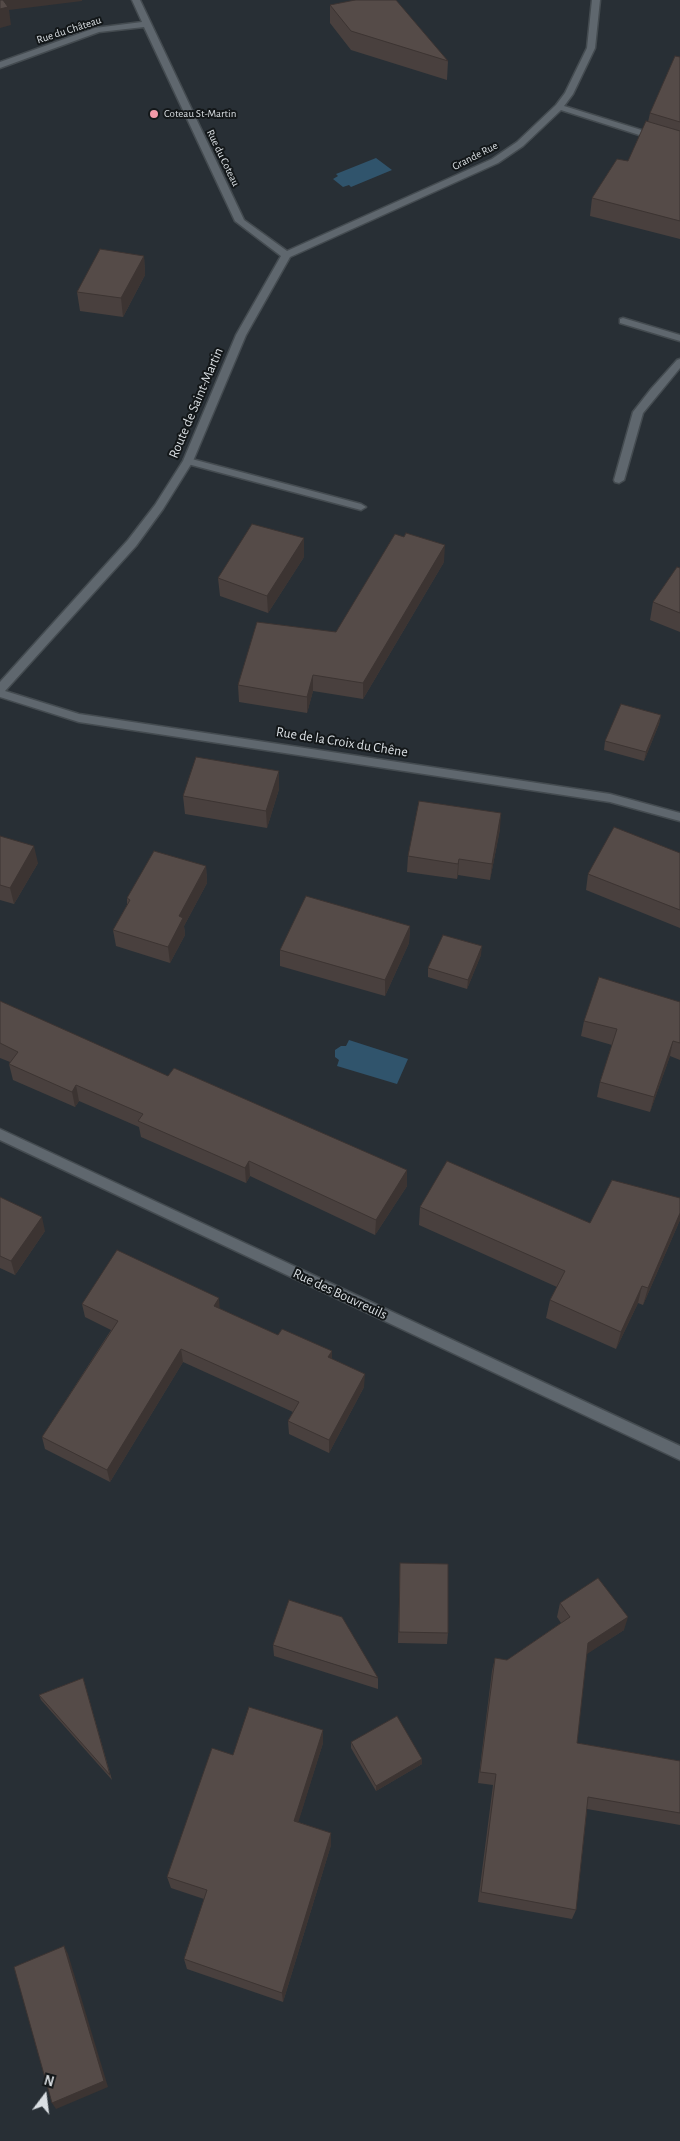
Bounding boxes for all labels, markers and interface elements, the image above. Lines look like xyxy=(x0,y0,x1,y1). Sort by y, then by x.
street label: Rue du Château xyxy=(35,13,103,47)
place label: Coteau St-Martin xyxy=(164,107,236,121)
marker: Coteau St-Martin xyxy=(148,108,160,120)
street label: Rue du Coteau xyxy=(204,127,242,189)
street label: Grande Rue xyxy=(450,139,500,173)
street label: Route de Saint-Martin xyxy=(165,345,227,461)
street label: Rue de la Croix du Chêne xyxy=(275,723,409,761)
street label: Rue des Bouvreuils xyxy=(290,1265,390,1323)
north arrow xyxy=(20,2071,70,2121)
text: N xyxy=(42,2073,55,2090)

